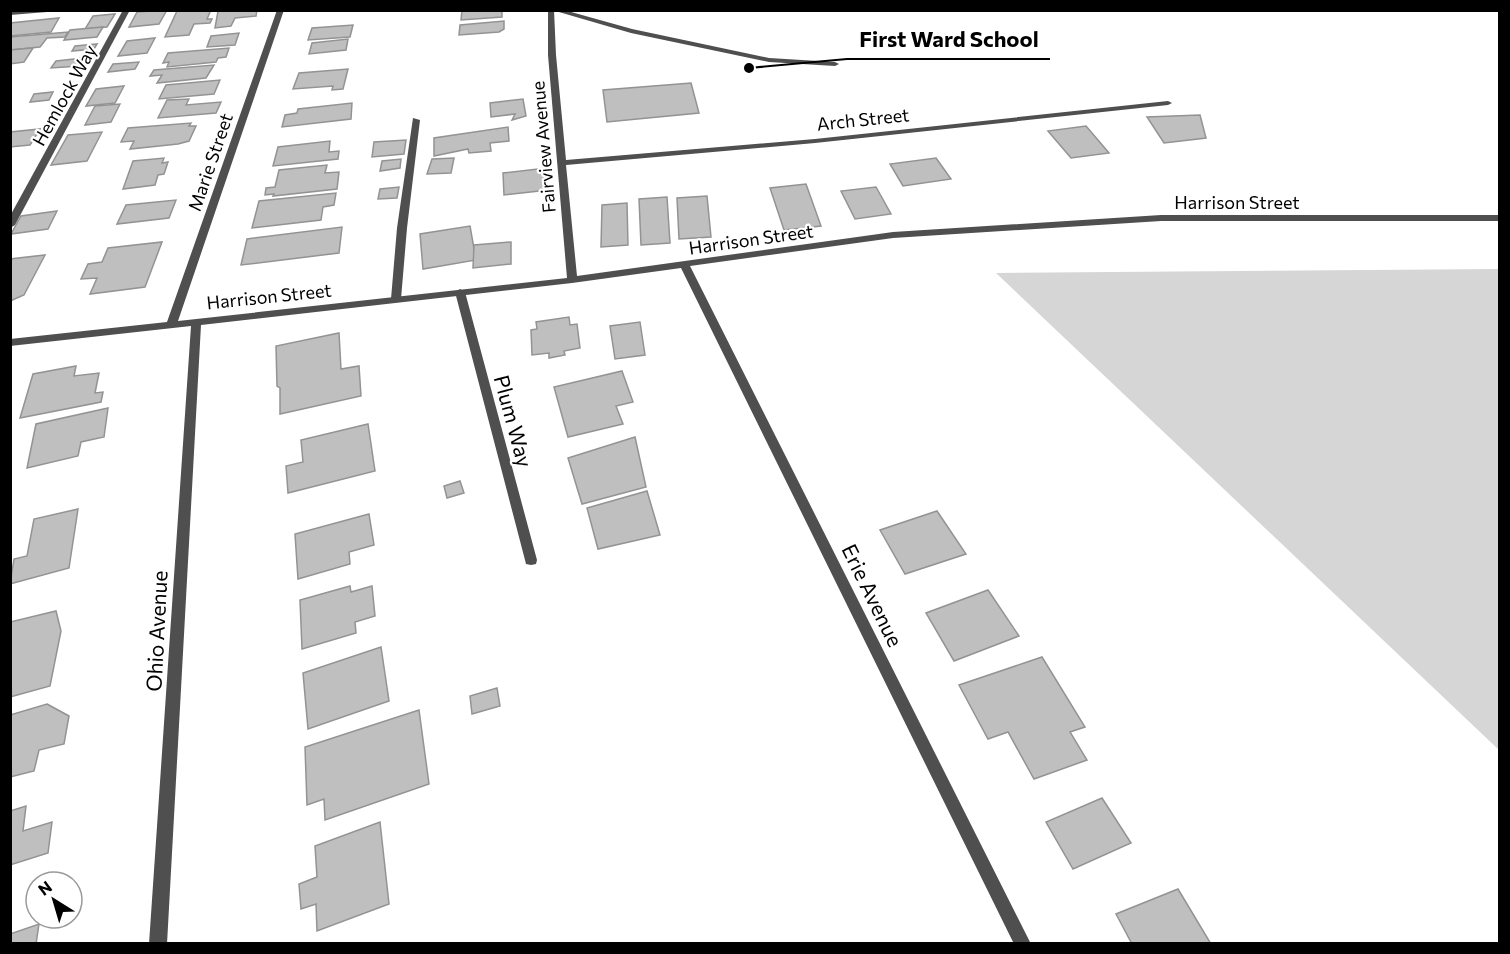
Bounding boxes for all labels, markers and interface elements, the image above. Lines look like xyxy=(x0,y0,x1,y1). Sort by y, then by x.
callout: First Ward School xyxy=(847,19,1050,59)
text: First Ward School xyxy=(859,25,1039,52)
street label: Hemlock Way xyxy=(27,41,101,149)
street label: Fairview Avenue xyxy=(526,80,560,214)
street label: Arch Street xyxy=(816,103,910,135)
street label: Marie Street xyxy=(183,110,237,214)
street label: Harrison Street xyxy=(1174,191,1300,213)
street label: Harrison Street xyxy=(687,219,815,259)
street label: Harrison Street xyxy=(205,279,333,313)
street label: Plum Way xyxy=(490,372,538,470)
street label: Erie Avenue xyxy=(837,539,909,651)
street label: Ohio Avenue xyxy=(140,570,172,692)
north arrow xyxy=(24,870,84,930)
text: N xyxy=(34,876,55,899)

